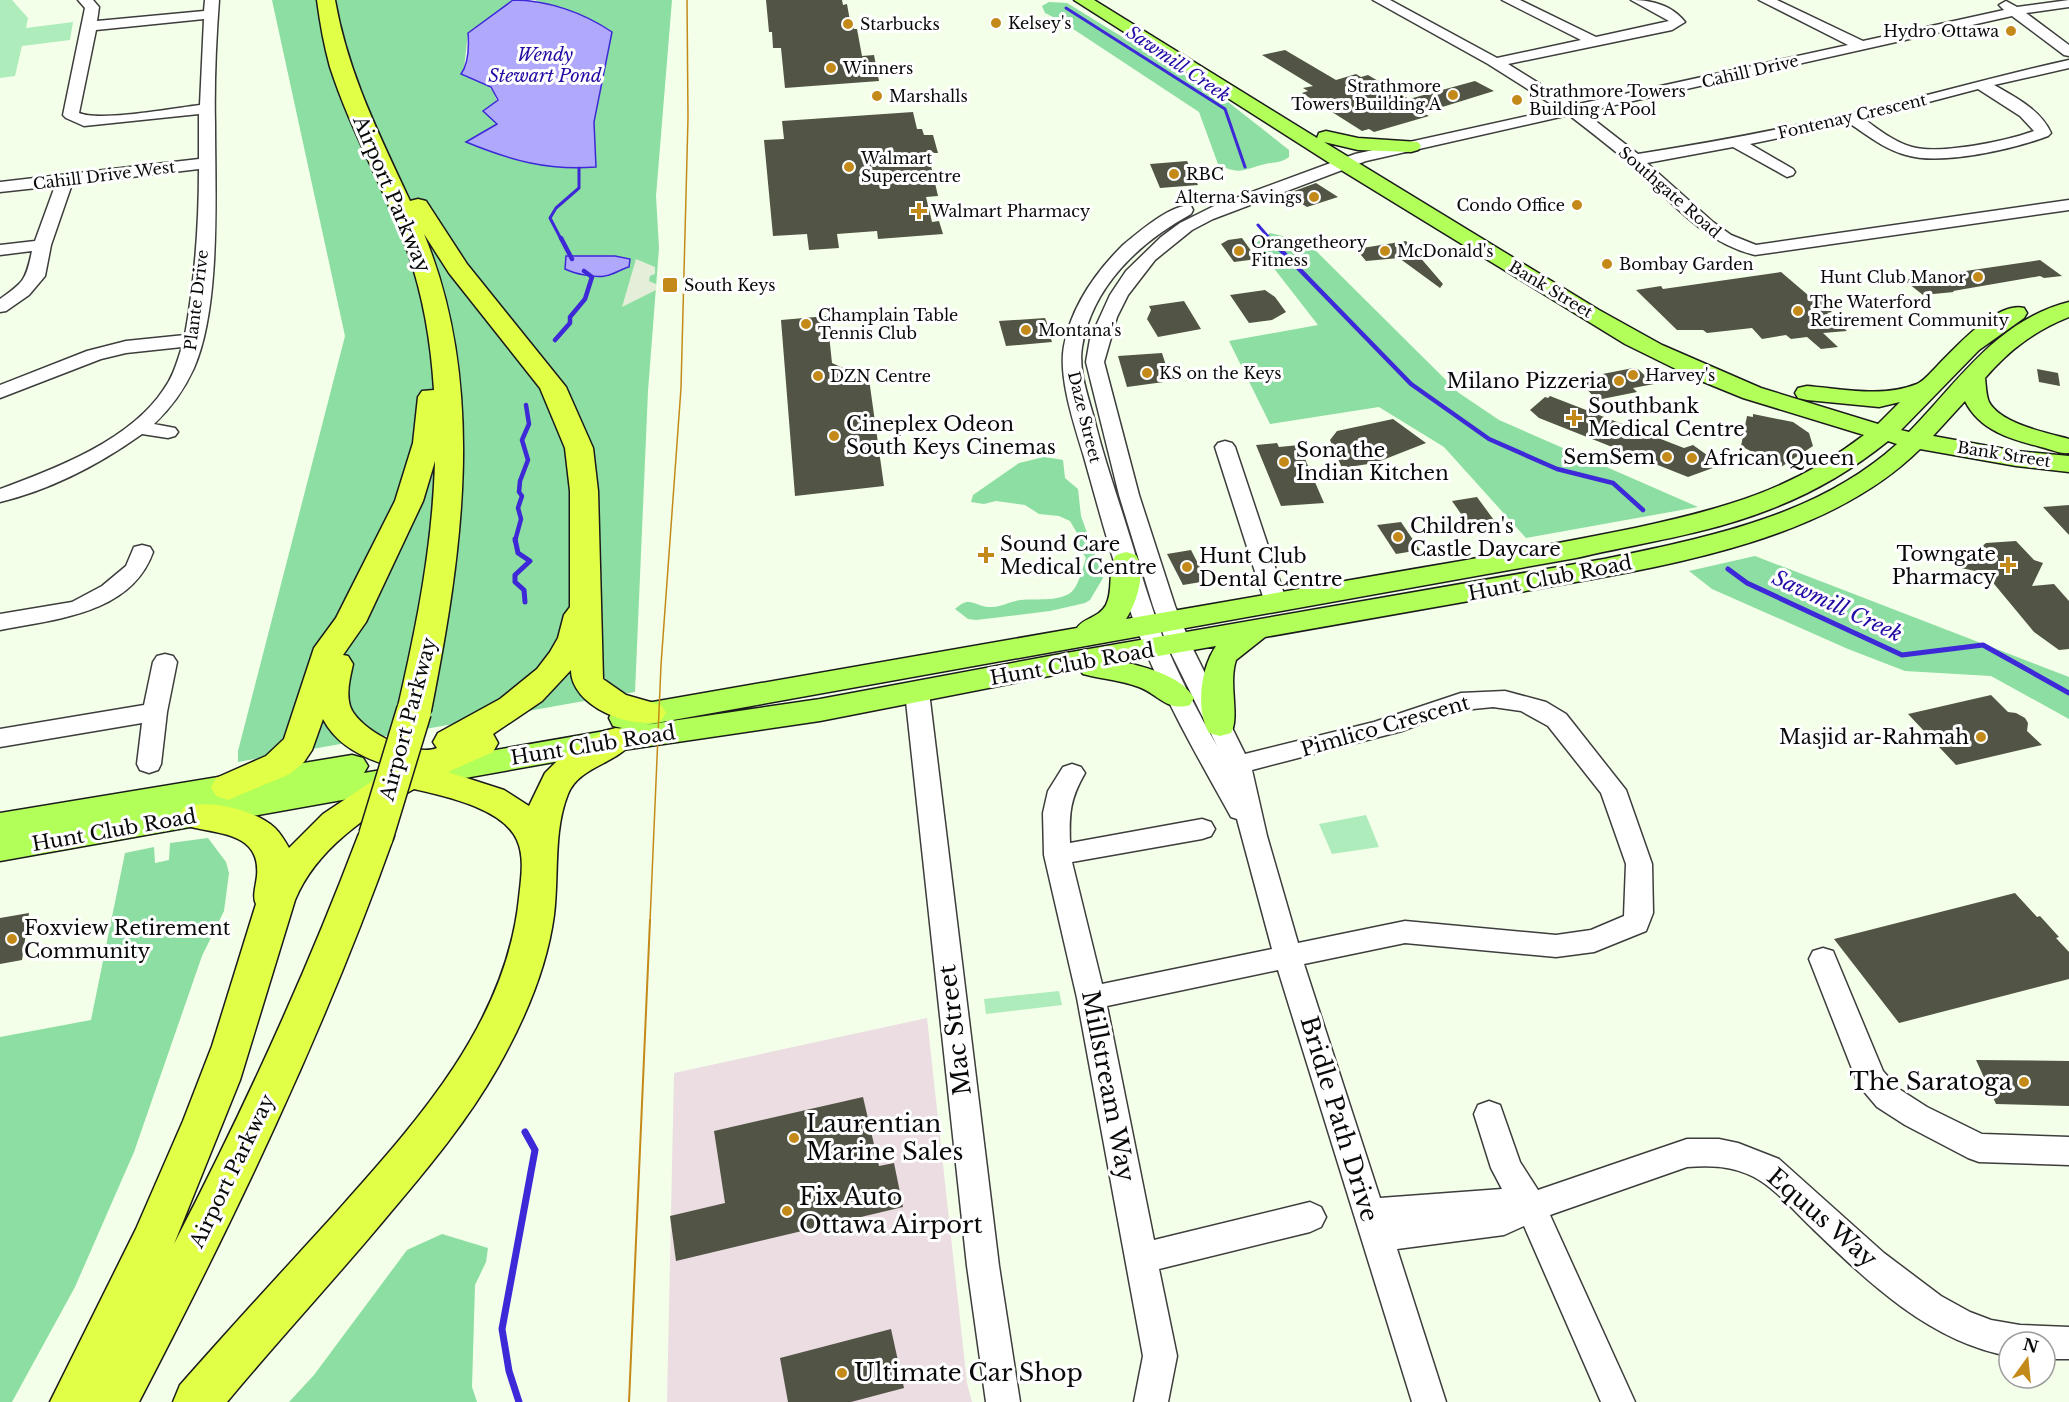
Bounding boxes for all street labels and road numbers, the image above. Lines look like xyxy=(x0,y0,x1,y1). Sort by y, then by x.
street label: Cahill Drive xyxy=(1700,50,1800,92)
street label: Fontenay Crescent xyxy=(1776,89,1928,143)
street label: Airport Parkway xyxy=(348,111,436,276)
street label: Southgate Road xyxy=(1615,142,1726,242)
street label: Cahill Drive West xyxy=(32,156,176,194)
street label: Plante Drive xyxy=(180,248,212,352)
street label: Bank Street xyxy=(1505,256,1597,322)
street label: Daze Street xyxy=(1064,369,1106,465)
street label: Bank Street xyxy=(1956,437,2052,471)
street label: Hunt Club Road xyxy=(1466,550,1634,606)
street label: Airport Parkway xyxy=(374,635,441,804)
street label: Hunt Club Road xyxy=(988,638,1156,690)
street label: Pimlico Crescent xyxy=(1298,690,1472,762)
street label: Hunt Club Road xyxy=(509,720,677,770)
street label: Hunt Club Road xyxy=(30,804,198,856)
street label: Mac Street xyxy=(932,963,977,1097)
street label: Millstream Way xyxy=(1076,988,1141,1185)
street label: Bridle Path Drive xyxy=(1294,1013,1385,1225)
street label: Airport Parkway xyxy=(184,1090,280,1253)
street label: Equus Way xyxy=(1761,1162,1884,1274)

